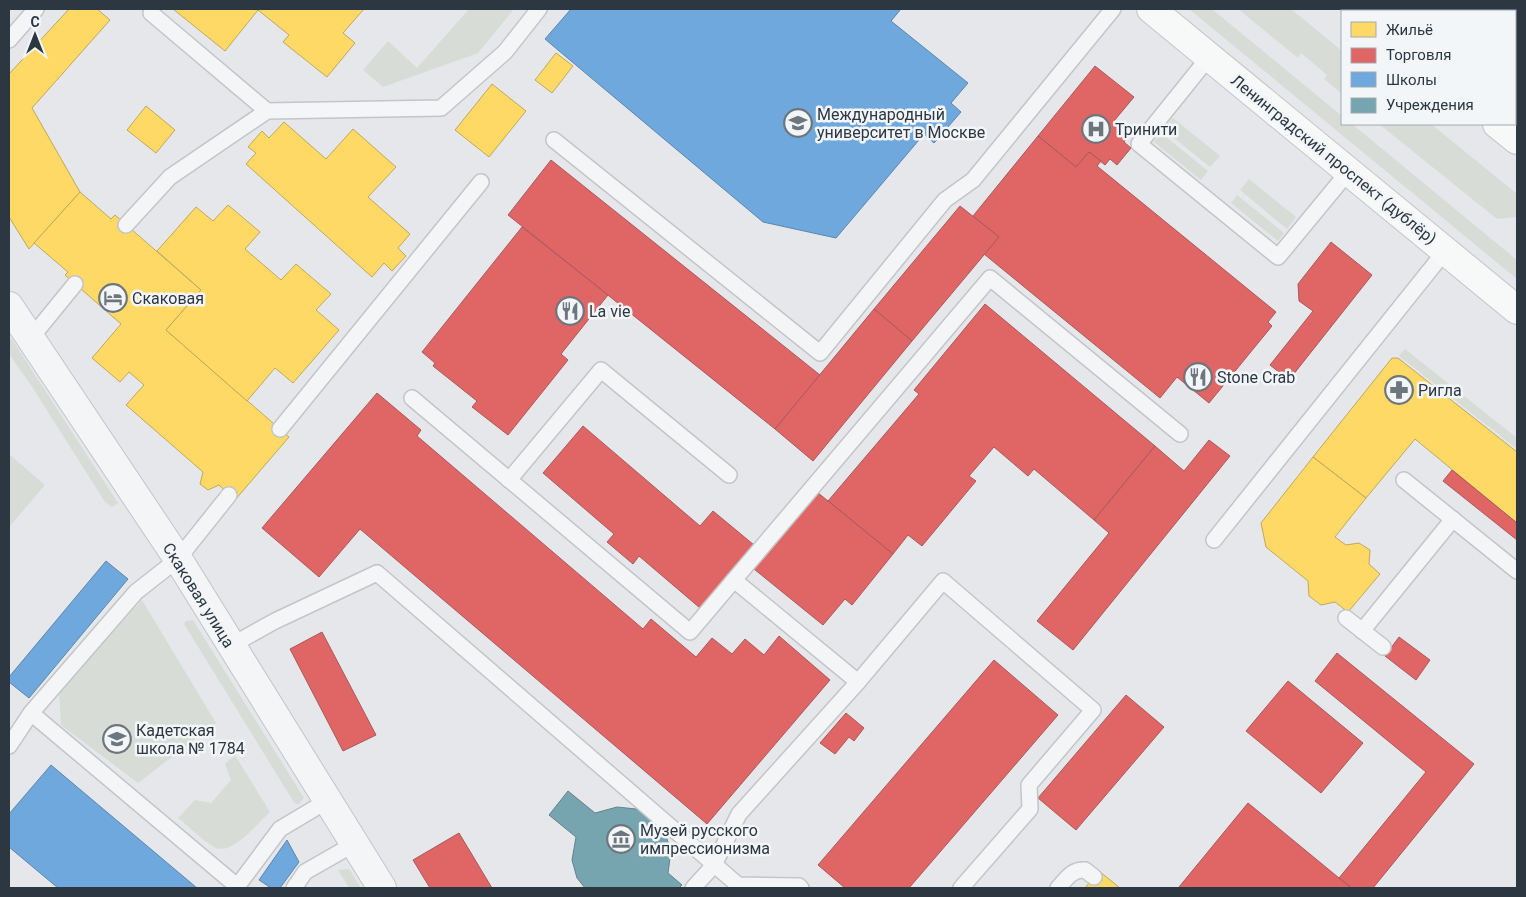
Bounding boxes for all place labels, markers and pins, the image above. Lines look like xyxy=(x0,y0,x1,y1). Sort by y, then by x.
place label: Международный университет в Москве xyxy=(817,105,985,142)
school or university icon: Международный университет в Москве xyxy=(783,108,813,138)
hospital icon: Тринити xyxy=(1081,114,1111,144)
place label: Тринити xyxy=(1115,120,1177,139)
hotel icon: Скаковая xyxy=(98,283,128,313)
place label: Скаковая xyxy=(132,289,204,308)
restaurant icon: La vie xyxy=(555,296,585,326)
place label: La vie xyxy=(589,302,630,321)
restaurant icon: Stone Crab xyxy=(1183,362,1213,392)
place label: Stone Crab xyxy=(1217,368,1295,387)
pharmacy icon: Ригла xyxy=(1384,375,1414,405)
place label: Ригла xyxy=(1418,381,1462,400)
place label: Кадетская школа № 1784 xyxy=(136,721,245,758)
school or university icon: Кадетская школа № 1784 xyxy=(102,724,132,754)
place label: Музей русского импрессионизма xyxy=(640,821,770,858)
museum icon: Музей русского импрессионизма xyxy=(606,824,636,854)

